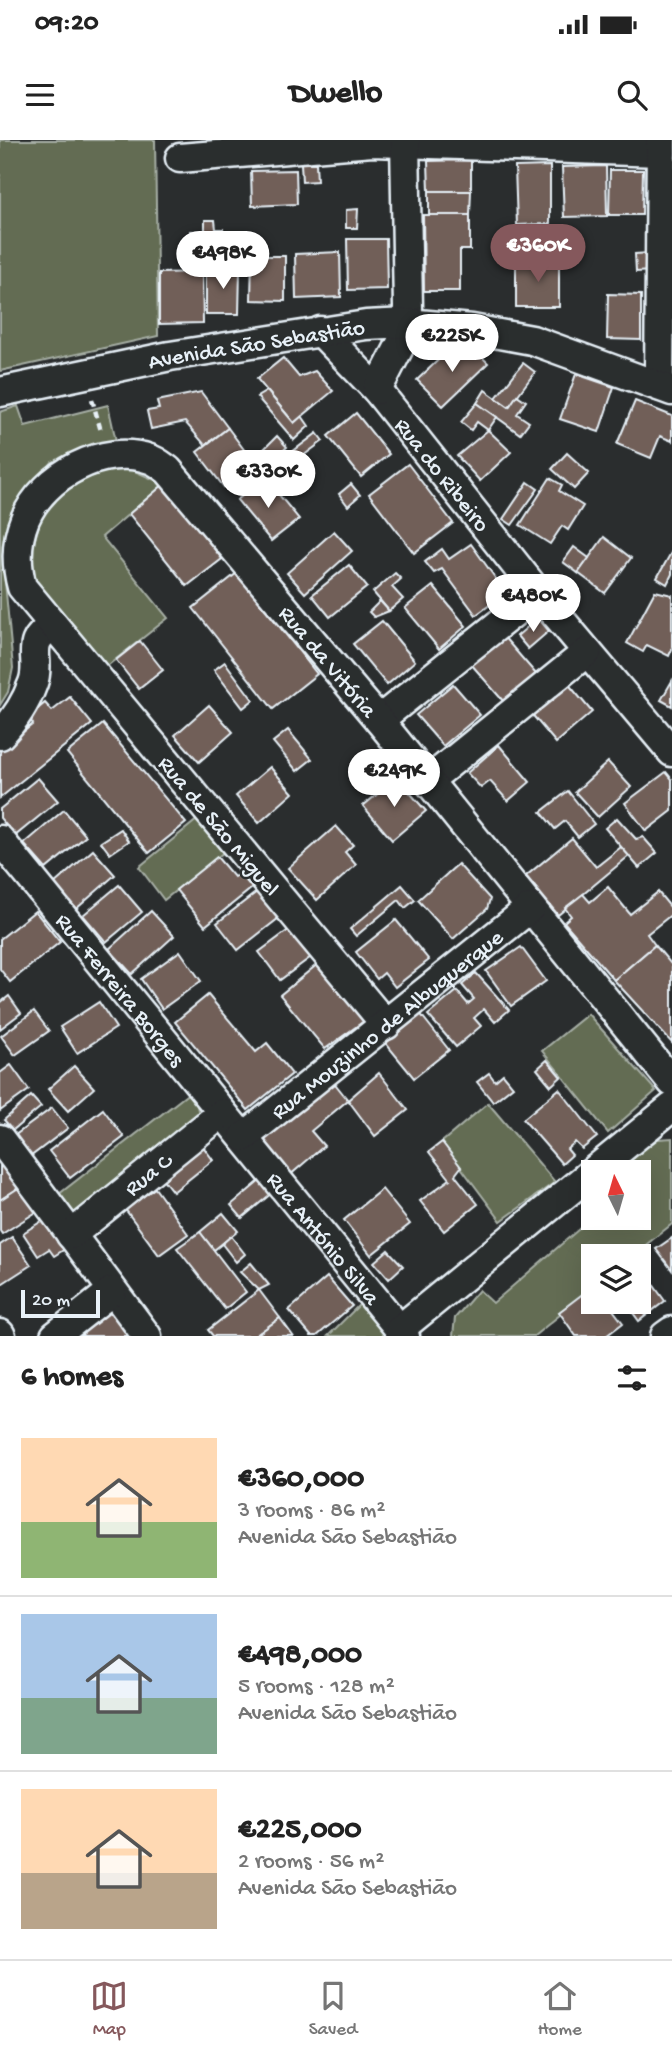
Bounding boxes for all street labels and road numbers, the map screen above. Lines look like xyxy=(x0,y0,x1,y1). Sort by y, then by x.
street label: Avenida São Sebastião xyxy=(146,315,367,377)
street label: Rua do Ribeiro xyxy=(387,413,494,539)
street label: Rua da Vitória xyxy=(271,602,382,725)
street label: Rua de São Miguel xyxy=(151,752,284,903)
street label: Rua Ferreira Borges xyxy=(48,909,189,1073)
street label: Rua Mouzinho de Albuquerque xyxy=(267,924,510,1127)
street label: Rua C xyxy=(120,1148,180,1203)
street label: Rua António Silva xyxy=(259,1168,385,1313)

